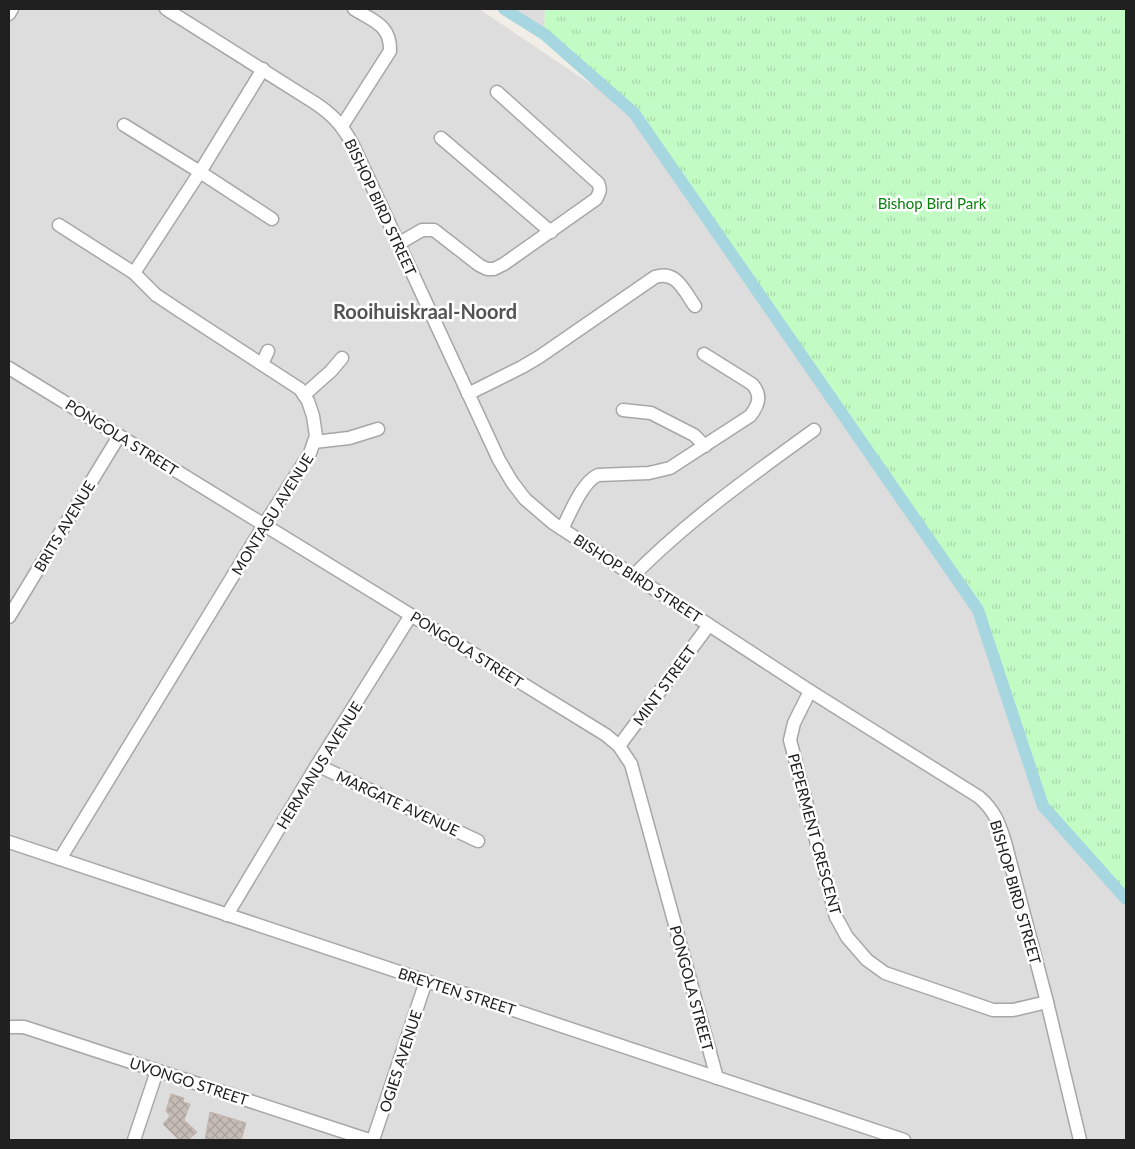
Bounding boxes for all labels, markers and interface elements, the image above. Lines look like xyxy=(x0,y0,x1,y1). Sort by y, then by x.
street label: BISHOP BIRD STREET xyxy=(341,136,421,278)
park label: Bishop Bird Park xyxy=(878,194,987,212)
district label: Rooihuiskraal-Noord xyxy=(333,299,517,323)
street label: PONGOLA STREET xyxy=(62,395,182,479)
street label: MONTAGU AVENUE xyxy=(227,450,317,578)
street label: BRITS AVENUE xyxy=(30,477,98,575)
street label: BISHOP BIRD STREET xyxy=(571,530,706,626)
street label: PONGOLA STREET xyxy=(407,607,527,691)
street label: MINT STREET xyxy=(629,641,699,728)
street label: HERMANUS AVENUE xyxy=(272,698,366,832)
street label: PEPERMENT CRESCENT xyxy=(785,751,845,917)
street label: MARGATE AVENUE xyxy=(334,767,462,839)
street label: BISHOP BIRD STREET xyxy=(987,818,1045,966)
street label: PONGOLA STREET xyxy=(667,923,717,1053)
street label: BREYTEN STREET xyxy=(396,964,518,1019)
street label: OGIES AVENUE xyxy=(375,1008,425,1114)
street label: UVONGO STREET xyxy=(127,1053,251,1109)

